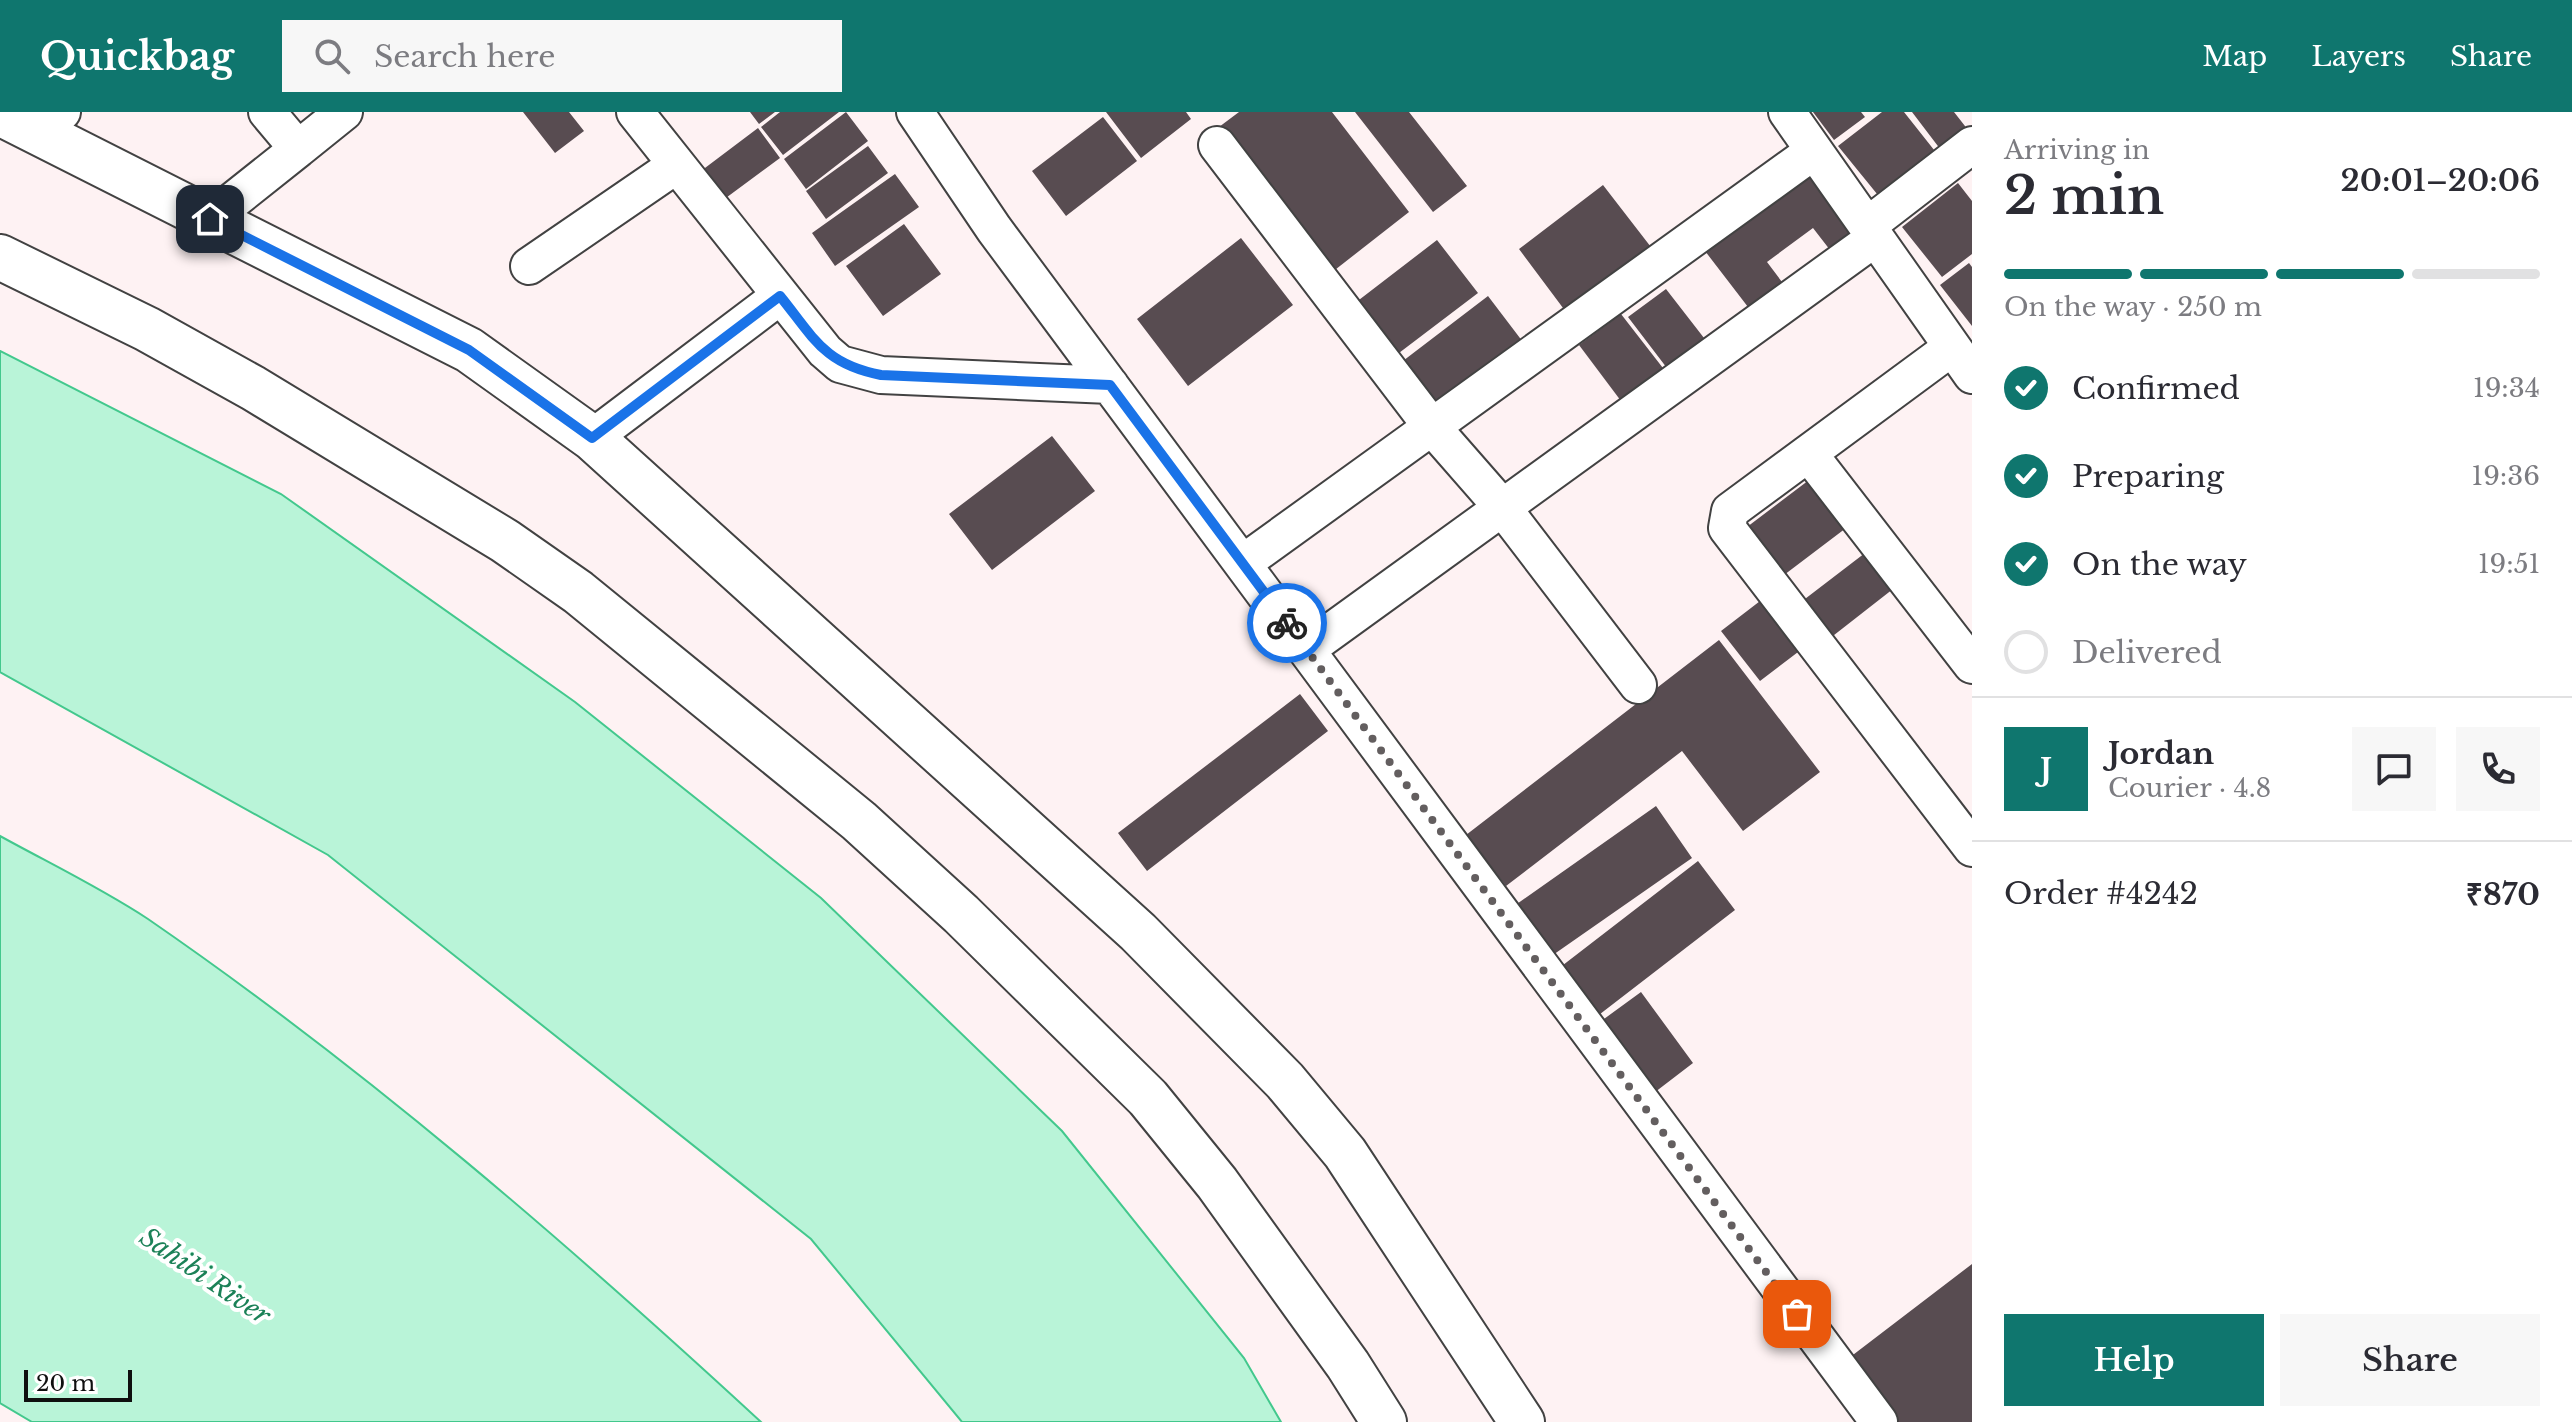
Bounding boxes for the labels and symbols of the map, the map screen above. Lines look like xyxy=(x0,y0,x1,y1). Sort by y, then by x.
pin xyxy=(176,185,244,253)
courier xyxy=(1247,583,1327,663)
water label: Sahibi River xyxy=(134,1221,277,1332)
pin xyxy=(1763,1280,1831,1348)
scale bar xyxy=(24,1366,132,1402)

